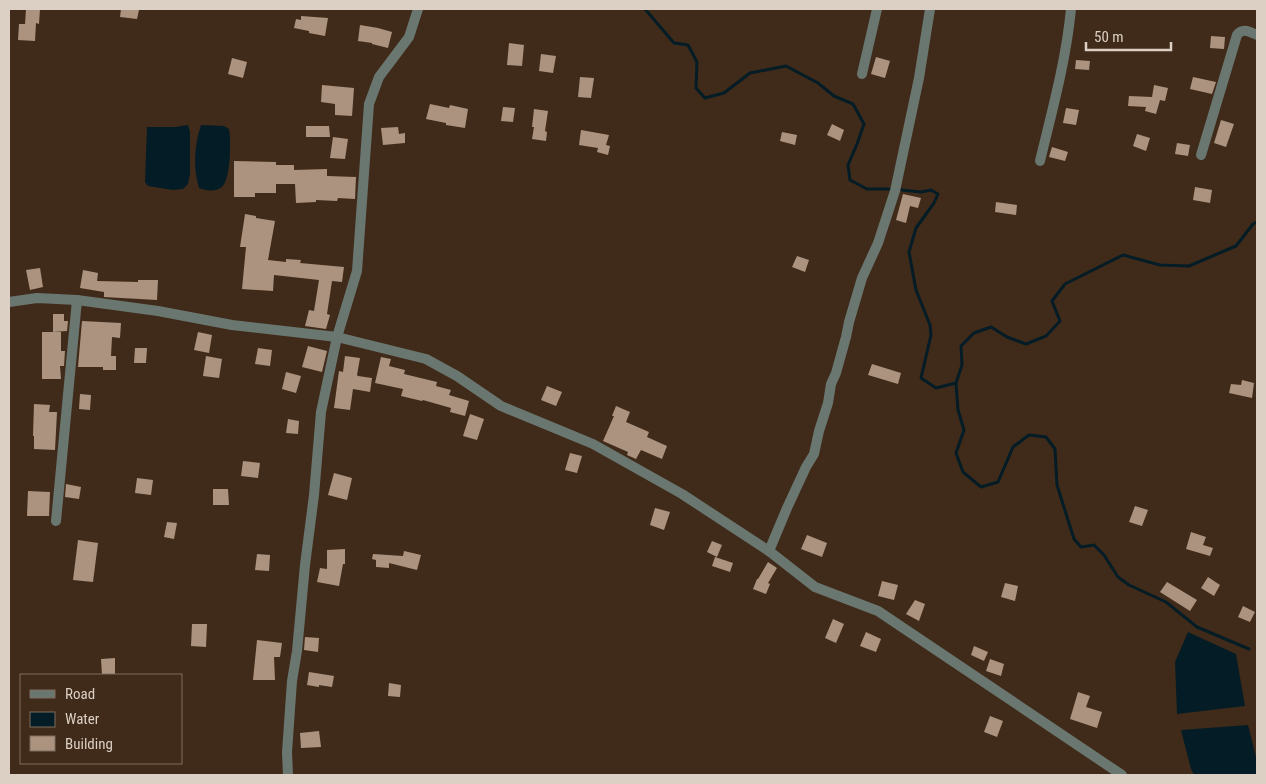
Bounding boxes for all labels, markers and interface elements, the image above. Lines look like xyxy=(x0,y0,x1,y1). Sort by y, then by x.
scale bar xyxy=(1086,20,1171,52)
text: 50 m xyxy=(1094,28,1124,46)
legend xyxy=(20,674,182,764)
text: Road xyxy=(65,685,95,703)
text: Water xyxy=(65,710,100,728)
text: Building xyxy=(65,735,113,753)

